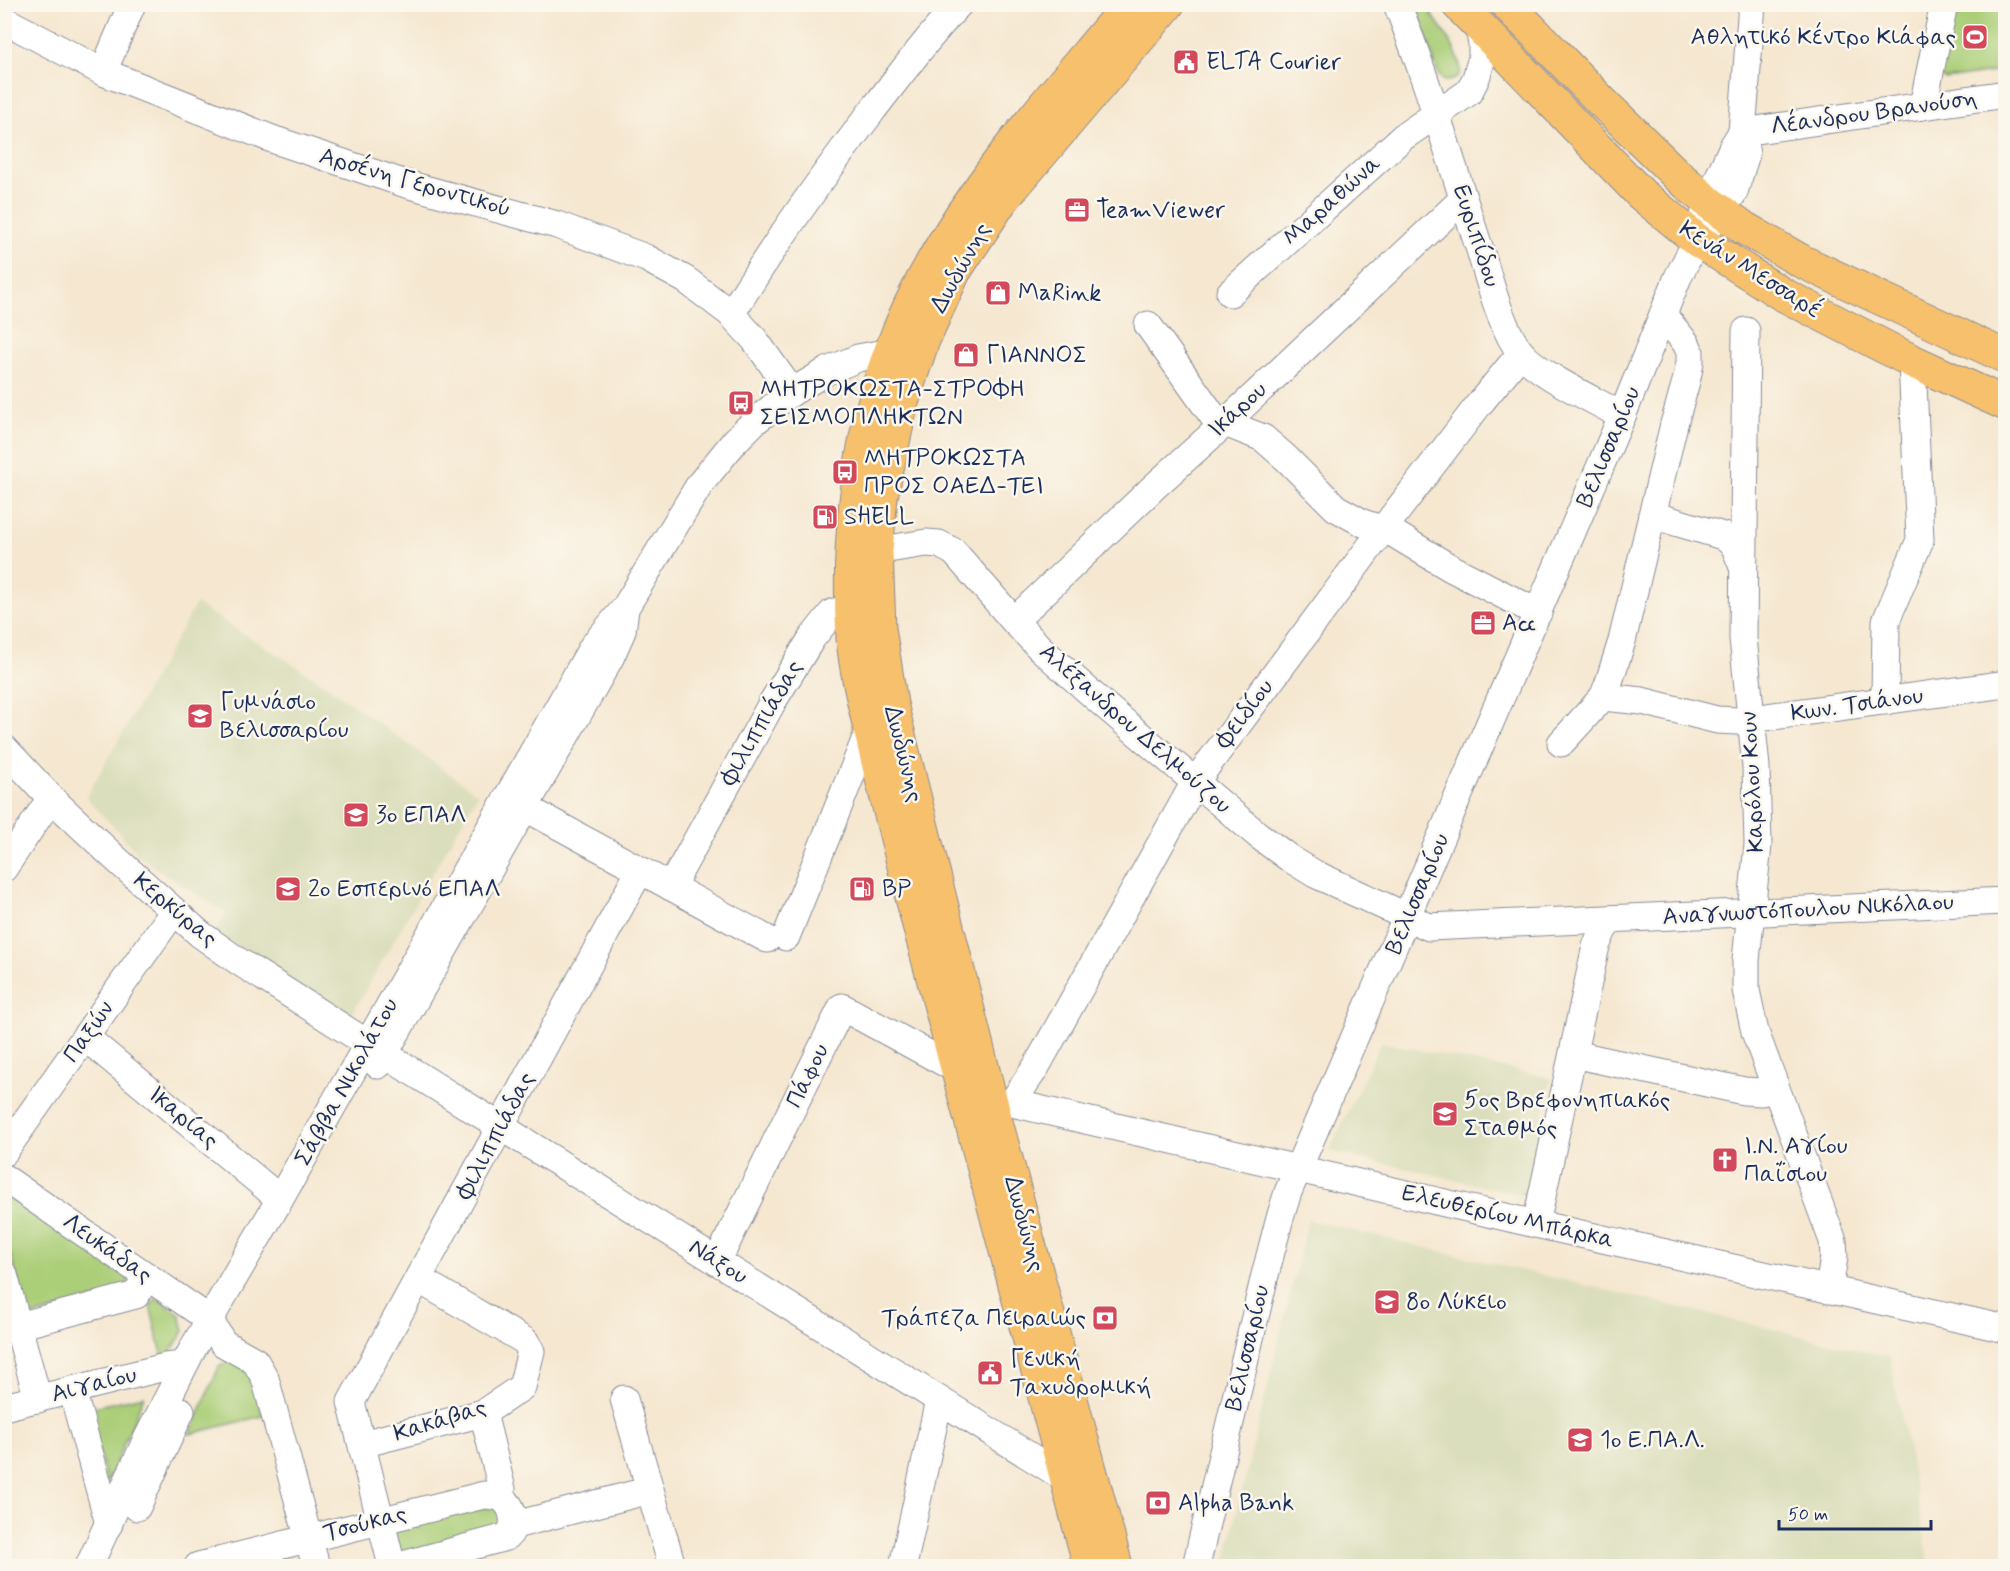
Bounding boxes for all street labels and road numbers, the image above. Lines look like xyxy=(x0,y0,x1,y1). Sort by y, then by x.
street label: Λέανδρου Βρανούση xyxy=(1768,82,1979,143)
street label: Αρσένη Γεροντικού xyxy=(316,140,515,225)
street label: Μαραθώνα xyxy=(1276,149,1388,253)
street label: Ευριπίδου xyxy=(1445,181,1507,291)
street label: Κενάν Μεσσαρέ xyxy=(1673,213,1828,326)
street label: Δωδώνης xyxy=(924,217,998,319)
street label: Ικάρου xyxy=(1202,375,1274,445)
street label: Βελισσαρίου xyxy=(1570,382,1648,512)
street label: Αλέξανδρου Δελμούζου xyxy=(1032,636,1238,821)
street label: Φιλιππιάδας xyxy=(713,655,810,792)
street label: Φειδίου xyxy=(1208,673,1281,756)
street label: Κων. Τσιάνου xyxy=(1789,680,1925,730)
street label: Δωδώνης xyxy=(876,702,930,806)
street label: Καρόλου Κουν xyxy=(1734,711,1772,853)
street label: Βελισσαρίου xyxy=(1379,829,1457,959)
street label: Κερκύρας xyxy=(126,866,224,954)
street label: Αναγνωστόπουλου Νικόλαου xyxy=(1662,887,1955,933)
street label: Σάββα Νικολάτου xyxy=(288,992,406,1172)
street label: Παξών xyxy=(56,995,122,1069)
street label: Πάφου xyxy=(779,1039,837,1113)
street label: Φιλιππιάδας xyxy=(449,1067,543,1206)
street label: Ικαρίας xyxy=(141,1080,225,1156)
street label: Δωδώνης xyxy=(996,1172,1052,1276)
street label: Ελευθερίου Μπάρκα xyxy=(1399,1177,1617,1257)
street label: Λευκάδας xyxy=(56,1207,158,1291)
street label: Νάξου xyxy=(683,1232,753,1292)
street label: Βελισσαρίου xyxy=(1218,1282,1278,1414)
street label: Αιγαίου xyxy=(48,1359,140,1411)
street label: Κακάβας xyxy=(390,1392,490,1450)
street label: Τσούκας xyxy=(320,1499,410,1549)

